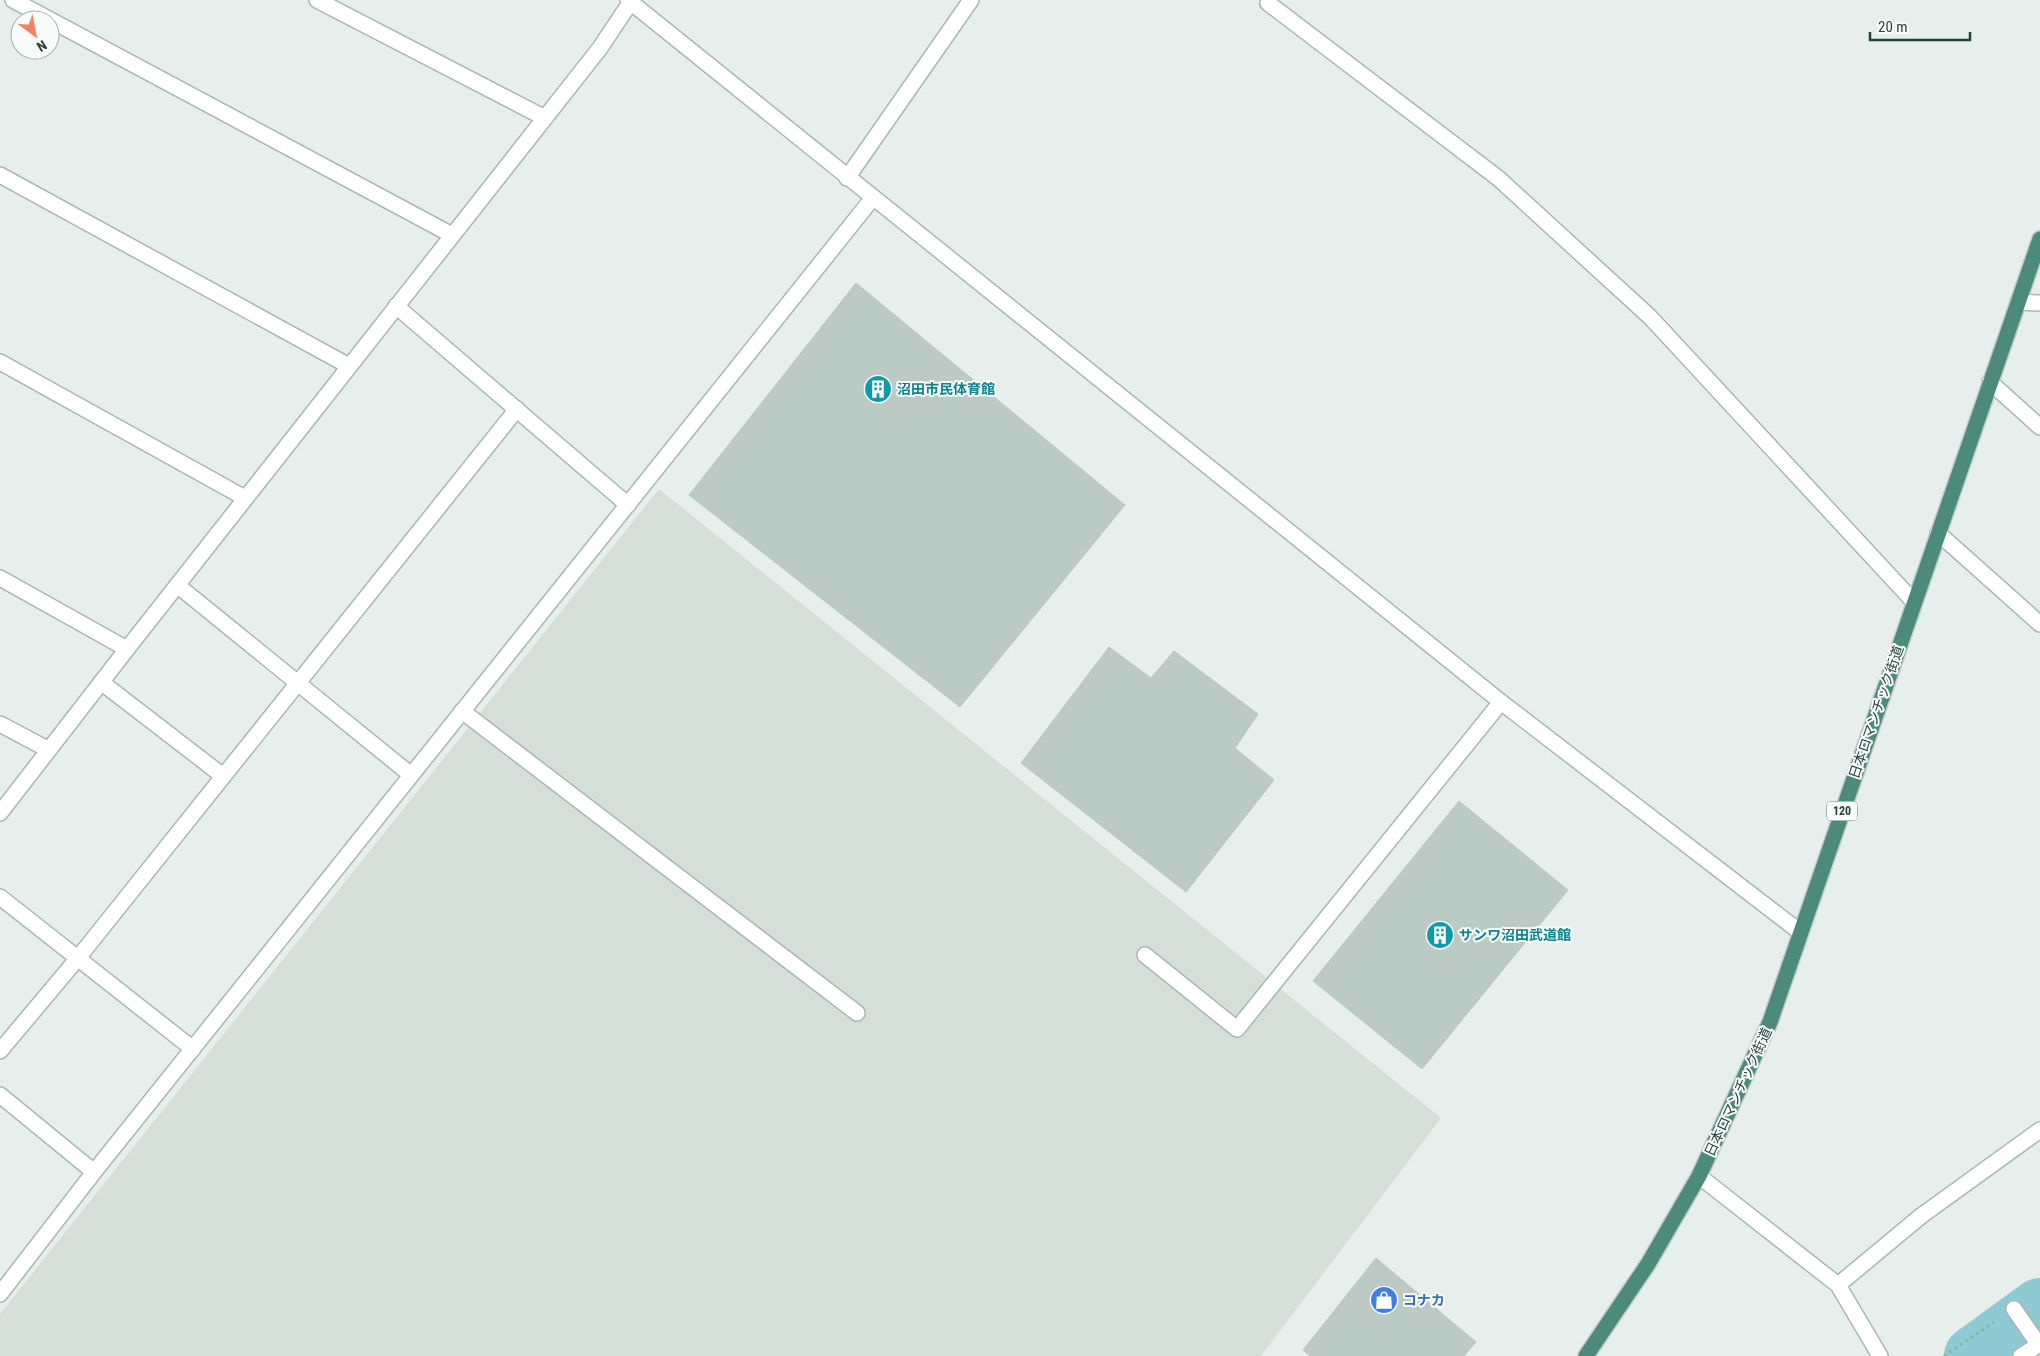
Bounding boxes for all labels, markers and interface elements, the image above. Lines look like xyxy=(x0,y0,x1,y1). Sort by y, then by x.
north arrow xyxy=(10,10,60,60)
scale bar xyxy=(1870,10,1970,42)
text: 20 m xyxy=(1878,18,1908,36)
text: N xyxy=(34,37,50,55)
building icon: 沼田市民体育館 xyxy=(863,374,893,404)
place label: 沼田市民体育館 xyxy=(897,381,995,397)
street label: 日本ロマンチック街道 xyxy=(1846,643,1906,781)
road number: 120 xyxy=(1827,801,1857,820)
building icon: サンワ沼田武道館 xyxy=(1425,920,1455,950)
place label: サンワ沼田武道館 xyxy=(1459,927,1571,943)
street label: 日本ロマンチック街道 xyxy=(1701,1025,1775,1159)
shop icon: コナカ xyxy=(1369,1285,1399,1315)
place label: コナカ xyxy=(1403,1292,1445,1308)

